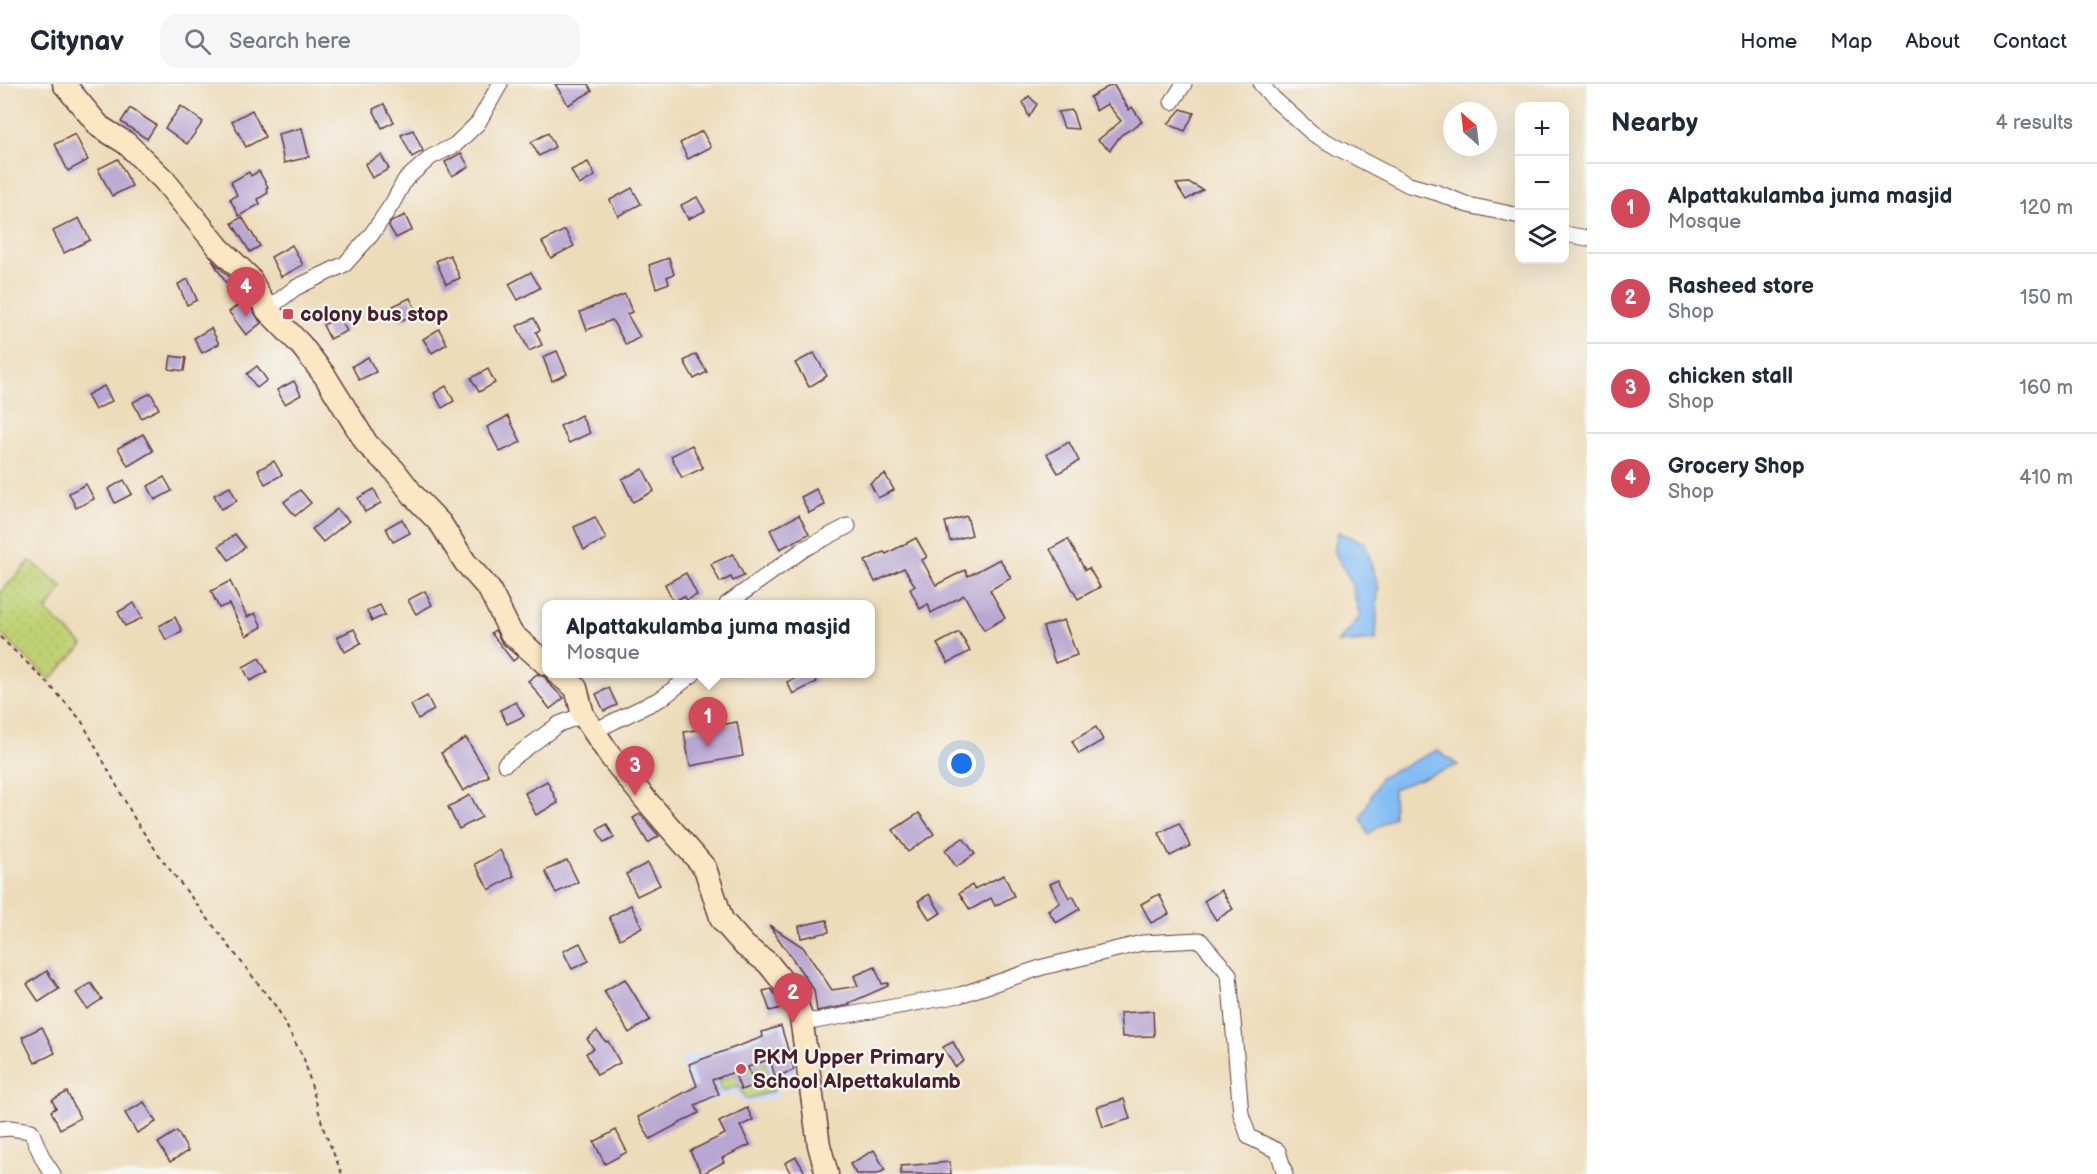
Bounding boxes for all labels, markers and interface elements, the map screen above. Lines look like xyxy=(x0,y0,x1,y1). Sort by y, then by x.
search box xyxy=(160,14,580,68)
text: Citynav xyxy=(30,25,124,58)
icon: search xyxy=(181,25,214,58)
text: Search here xyxy=(229,28,351,55)
text: Home xyxy=(1740,29,1797,54)
text: Map xyxy=(1830,29,1872,54)
text: About xyxy=(1905,29,1960,54)
text: Contact xyxy=(1993,29,2067,54)
north arrow xyxy=(1443,102,1497,156)
map controls xyxy=(1515,102,1569,264)
button: + xyxy=(1515,102,1569,156)
text: Nearby xyxy=(1611,108,1698,139)
text: 4 results xyxy=(1995,111,2073,135)
button: − xyxy=(1515,156,1569,210)
text: Alpattakulamba juma masjid xyxy=(1668,183,1952,210)
text: 1 xyxy=(1626,196,1635,220)
text: 120 m xyxy=(2020,196,2073,220)
button: layers xyxy=(1515,210,1569,264)
text: Mosque xyxy=(1668,210,1741,234)
pin: 4 xyxy=(226,268,266,317)
text: Rasheed store xyxy=(1668,273,1814,300)
text: 2 xyxy=(1625,286,1636,310)
text: 150 m xyxy=(2020,286,2073,310)
text: Shop xyxy=(1668,300,1714,324)
place label: colony bus stop xyxy=(300,302,448,327)
marker: colony bus stop xyxy=(281,307,295,321)
text: chicken stall xyxy=(1668,363,1793,390)
text: 3 xyxy=(1625,376,1636,400)
text: 160 m xyxy=(2019,376,2073,400)
text: Shop xyxy=(1668,390,1714,414)
text: Grocery Shop xyxy=(1668,453,1805,480)
text: 4 xyxy=(1625,466,1636,490)
text: 410 m xyxy=(2019,466,2073,490)
text: Shop xyxy=(1668,480,1714,504)
popup xyxy=(542,600,875,678)
text: Alpattakulamba juma masjid xyxy=(566,614,851,641)
text: Mosque xyxy=(566,641,640,665)
pin: 1 xyxy=(688,698,728,747)
pin: 3 xyxy=(616,746,654,796)
your location xyxy=(947,749,976,778)
pin: 2 xyxy=(774,974,812,1023)
place label: PKM Upper Primary School Alpettakulamb xyxy=(753,1045,961,1094)
marker: PKM Upper Primary School Alpettakulamb xyxy=(734,1062,748,1076)

